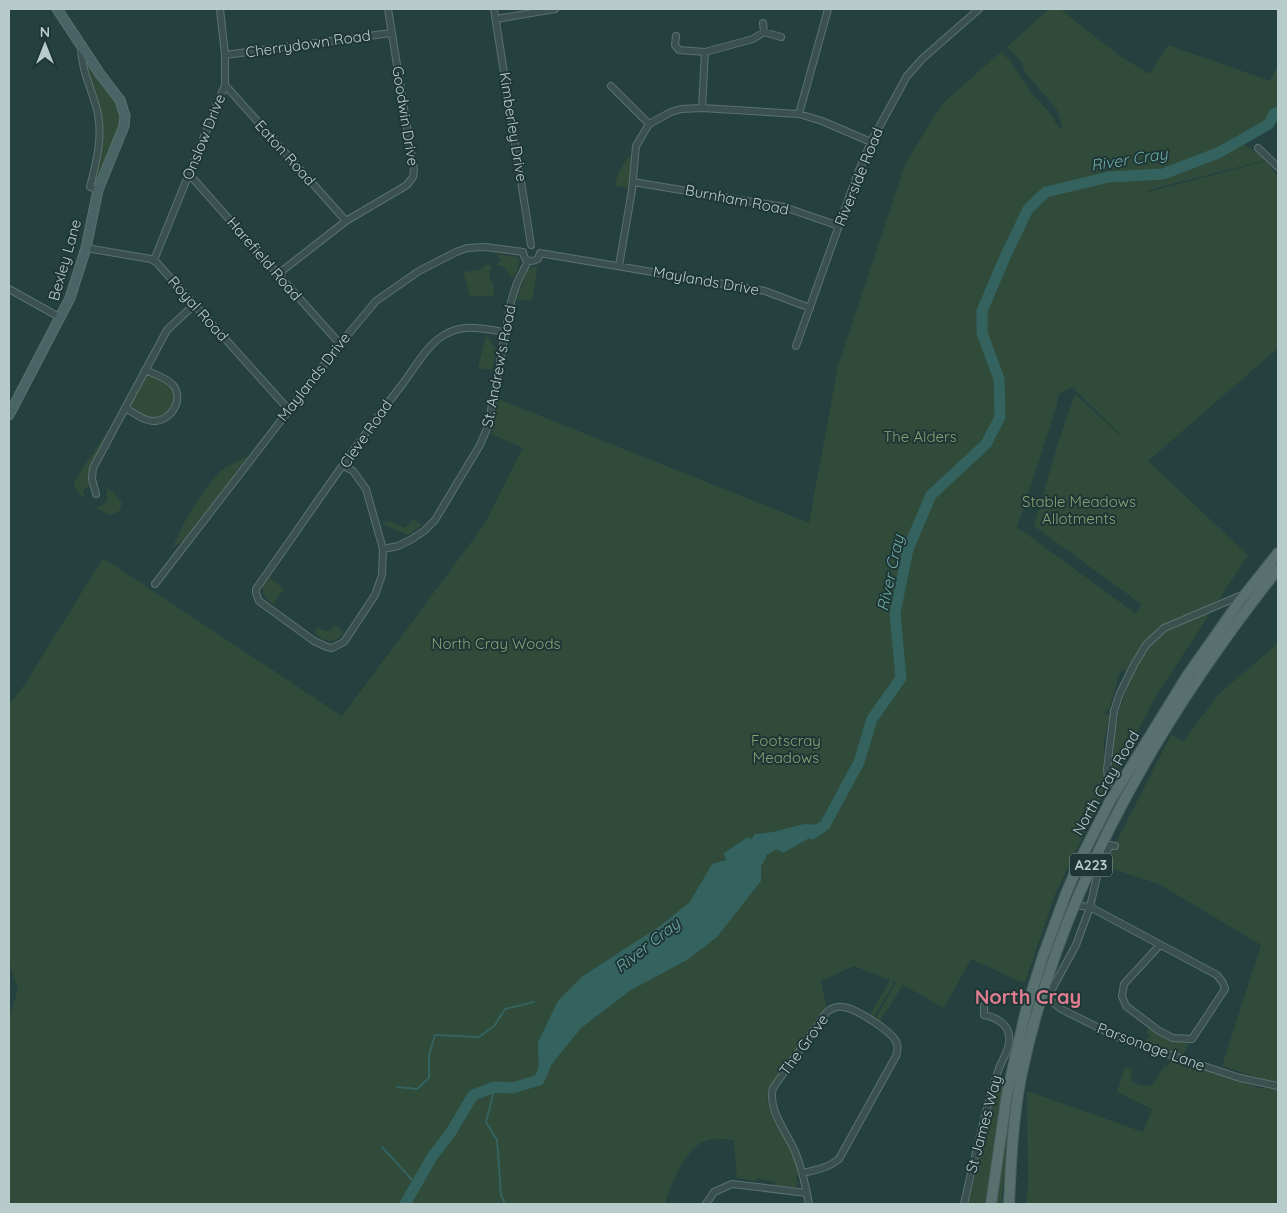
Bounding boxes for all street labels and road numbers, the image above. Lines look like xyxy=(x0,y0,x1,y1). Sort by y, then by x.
street label: Cherrydown Road xyxy=(244,25,372,62)
street label: Goodwin Drive xyxy=(388,65,423,167)
street label: Kimberley Drive xyxy=(495,71,532,183)
street label: Onslow Drive xyxy=(178,91,229,183)
street label: Eaton Road xyxy=(251,116,320,189)
street label: Riverside Road xyxy=(830,125,887,229)
street label: Burnham Road xyxy=(684,180,791,219)
street label: Harefield Road xyxy=(223,213,306,304)
street label: Bexley Lane xyxy=(44,217,85,303)
street label: Maylands Drive xyxy=(651,262,761,299)
street label: Royal Road xyxy=(164,272,233,345)
street label: St. Andrew's Road xyxy=(477,303,520,429)
street label: Maylands Drive xyxy=(273,328,354,425)
street label: Cleve Road xyxy=(335,396,396,472)
street label: North Cray Road xyxy=(1068,727,1143,839)
road number: A223 xyxy=(1070,854,1112,876)
street label: The Grove xyxy=(775,1010,832,1079)
street label: Parsonage Lane xyxy=(1095,1018,1208,1075)
street label: St James Way xyxy=(961,1073,1006,1175)

